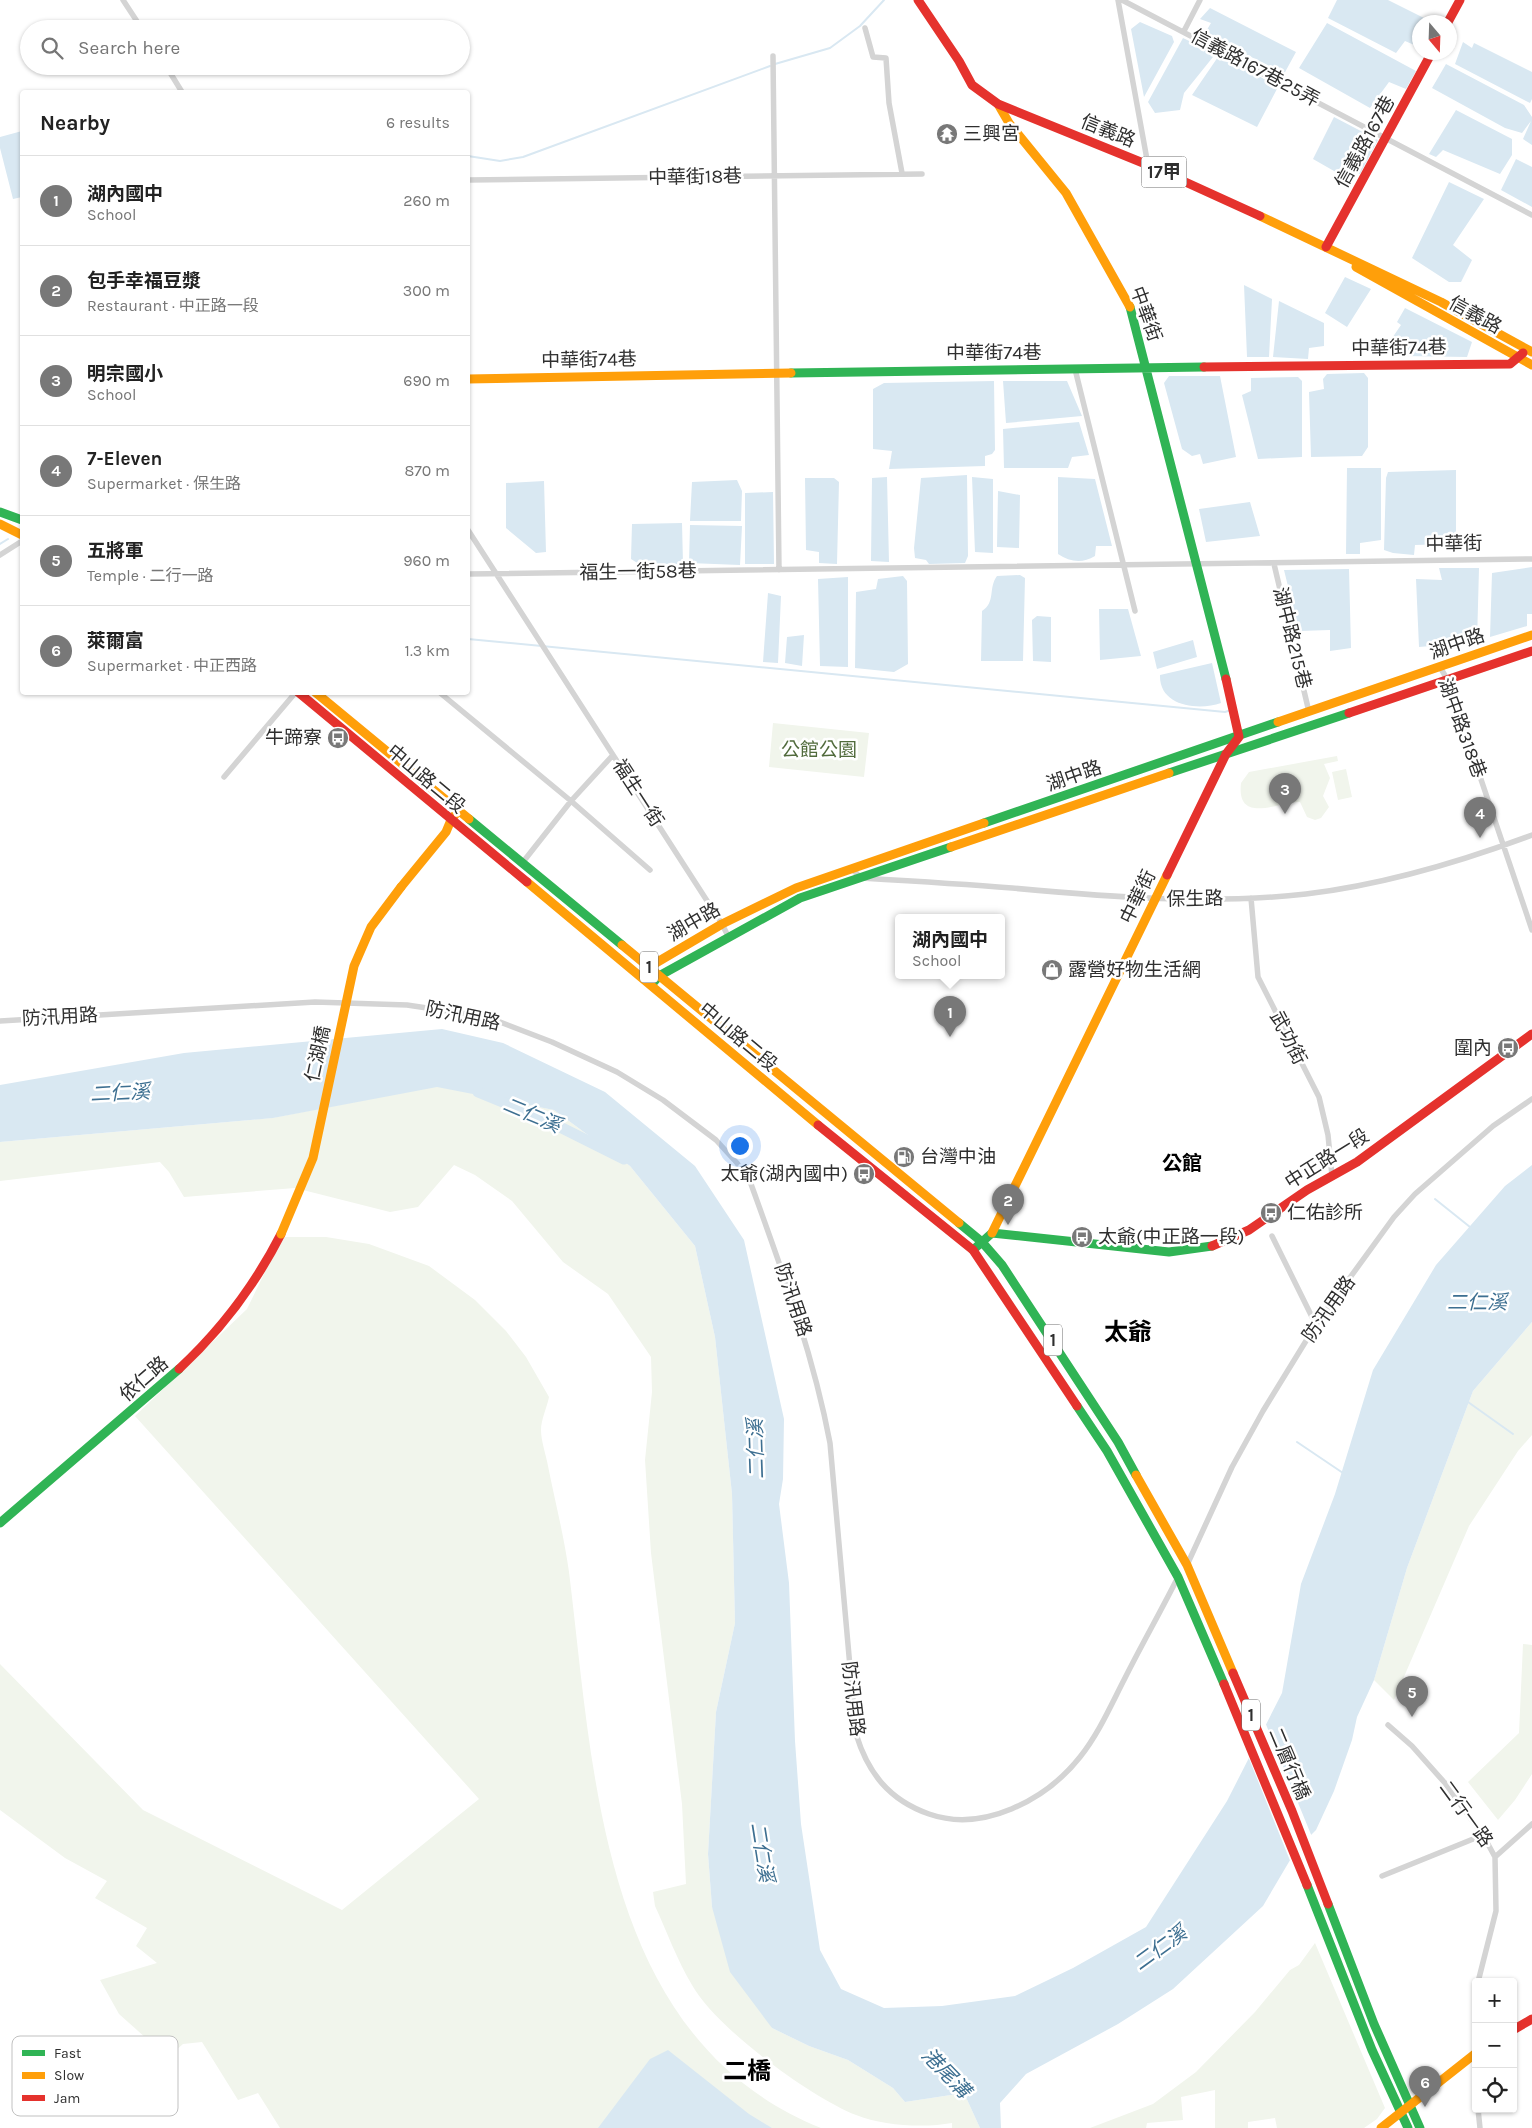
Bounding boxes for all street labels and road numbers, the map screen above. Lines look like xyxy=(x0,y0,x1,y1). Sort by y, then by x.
street label: 信義路167巷25弄 xyxy=(1187,25,1323,111)
street label: 信義路167巷 xyxy=(1331,92,1399,192)
street label: 信義路 xyxy=(1077,110,1139,152)
road number: 17甲 xyxy=(1142,156,1186,188)
street label: 中華街18巷 xyxy=(648,165,742,189)
street label: 中華街 xyxy=(1126,283,1166,345)
street label: 信義路 xyxy=(1445,292,1505,338)
street label: 中華街74巷 xyxy=(1351,336,1447,360)
street label: 中華街74巷 xyxy=(946,342,1042,364)
street label: 中華街74巷 xyxy=(541,348,637,372)
street label: 中華街 xyxy=(1425,533,1483,555)
street label: 福生一街58巷 xyxy=(579,560,697,584)
street label: 湖中路215巷 xyxy=(1269,585,1315,691)
street label: 湖中路 xyxy=(1426,624,1488,664)
street label: 湖中路318巷 xyxy=(1434,675,1490,781)
street label: 中山路二段 xyxy=(383,740,469,818)
street label: 福生一街 xyxy=(608,755,668,831)
street label: 湖中路 xyxy=(1043,756,1105,796)
street label: 中華街 xyxy=(1116,867,1160,927)
street label: 保生路 xyxy=(1166,888,1224,910)
street label: 湖中路 xyxy=(664,898,724,946)
road number: 1 xyxy=(640,952,658,982)
street label: 防汛用路 xyxy=(424,997,502,1035)
street label: 中山路二段 xyxy=(695,998,781,1076)
street label: 防汛用路 xyxy=(21,1004,99,1030)
street label: 武功街 xyxy=(1265,1008,1311,1068)
street label: 仁湖橋 xyxy=(301,1024,335,1084)
street label: 中正路一段 xyxy=(1281,1124,1373,1194)
street label: 防汛用路 xyxy=(770,1260,816,1340)
street label: 防汛用路 xyxy=(1298,1272,1360,1346)
road number: 1 xyxy=(1044,1324,1062,1356)
street label: 依仁路 xyxy=(115,1352,173,1406)
street label: 防汛用路 xyxy=(837,1660,869,1738)
road number: 1 xyxy=(1242,1700,1260,1730)
street label: 二層行橋 xyxy=(1264,1725,1314,1803)
street label: 二行一路 xyxy=(1435,1777,1497,1851)

